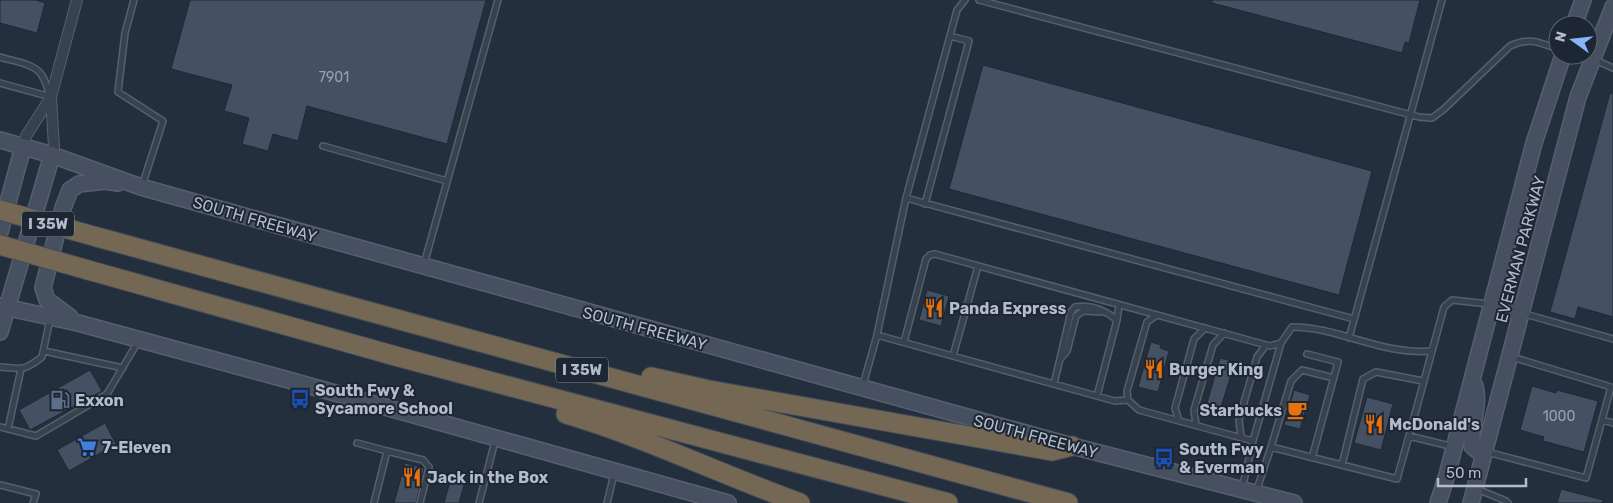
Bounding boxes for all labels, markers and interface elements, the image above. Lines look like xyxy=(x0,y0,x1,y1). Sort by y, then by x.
north arrow xyxy=(1548,15,1598,65)
text: N xyxy=(1551,30,1570,44)
house number: 7901 xyxy=(319,69,349,86)
street label: EVERMAN PARKWAY xyxy=(1492,174,1549,325)
street label: SOUTH FREEWAY xyxy=(191,193,319,246)
road number: I 35W xyxy=(22,212,74,236)
restaurant icon: Panda Express xyxy=(923,297,945,319)
place label: Panda Express xyxy=(949,299,1067,318)
street label: SOUTH FREEWAY xyxy=(581,303,709,354)
road number: I 35W xyxy=(556,358,608,382)
restaurant icon: Burger King xyxy=(1143,358,1165,380)
place label: Burger King xyxy=(1169,360,1263,379)
place label: South Fwy & Sycamore School xyxy=(315,381,453,418)
bus stop icon: South Fwy & Sycamore School xyxy=(289,388,311,410)
fuel station icon: Exxon xyxy=(49,389,71,411)
place label: Exxon xyxy=(75,391,124,410)
cafe icon: Starbucks xyxy=(1286,399,1308,421)
place label: Starbucks xyxy=(1199,401,1282,420)
house number: 1000 xyxy=(1543,408,1575,425)
street label: SOUTH FREEWAY xyxy=(972,411,1100,462)
restaurant icon: McDonald's xyxy=(1363,413,1385,435)
place label: McDonald's xyxy=(1389,415,1480,434)
supermarket icon: 7-Eleven xyxy=(76,436,98,458)
place label: 7-Eleven xyxy=(102,438,171,457)
place label: South Fwy & Everman xyxy=(1179,440,1265,477)
bus stop icon: South Fwy & Everman xyxy=(1153,447,1175,469)
scale bar xyxy=(1438,456,1526,488)
text: 50 m xyxy=(1446,464,1481,482)
restaurant icon: Jack in the Box xyxy=(401,466,423,488)
place label: Jack in the Box xyxy=(427,468,549,487)

